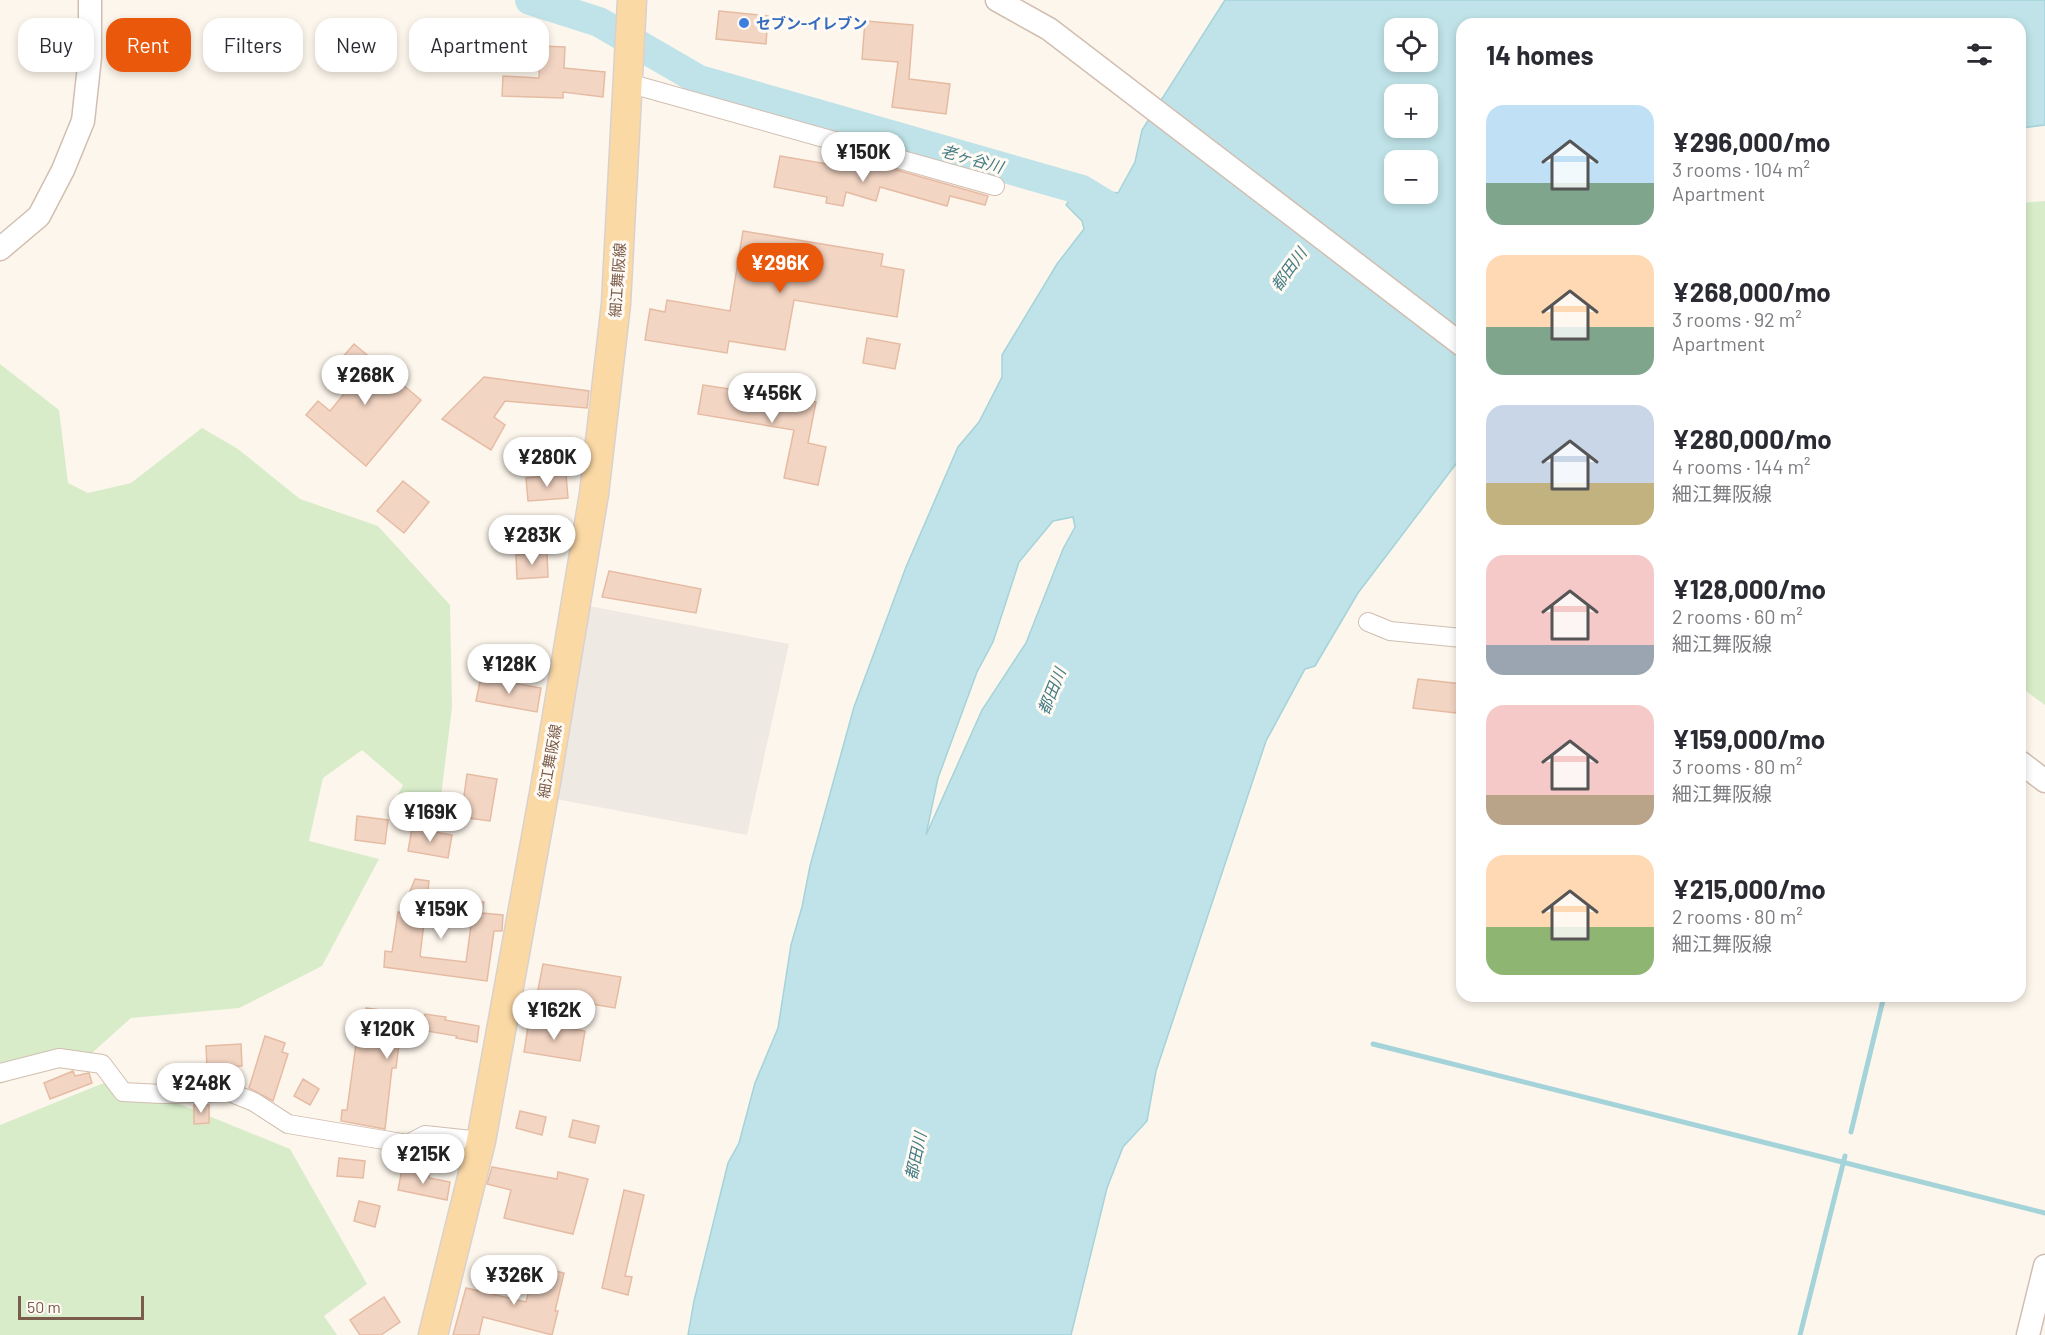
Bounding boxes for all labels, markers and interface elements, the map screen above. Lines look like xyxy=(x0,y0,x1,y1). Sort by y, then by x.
place label: セブン-イレブン xyxy=(756,14,867,32)
marker: セブン-イレブン xyxy=(737,16,751,30)
chip: Buy xyxy=(18,18,94,72)
chip: Rent xyxy=(106,18,191,72)
chip: Filters xyxy=(203,18,303,72)
chip: New xyxy=(315,18,397,72)
chip: Apartment xyxy=(409,18,549,72)
map controls xyxy=(1384,18,1438,204)
button: locate xyxy=(1384,18,1438,72)
icon: filters xyxy=(1963,38,1996,71)
text: 14 homes xyxy=(1486,39,1593,70)
button: + xyxy=(1384,84,1438,138)
text: ¥296,000/mo xyxy=(1672,126,1831,157)
icon: home xyxy=(1534,129,1606,201)
pin: ¥150K xyxy=(821,132,905,183)
text: ¥150K xyxy=(835,139,891,163)
water label: 老ヶ谷川 xyxy=(939,140,1007,177)
button: − xyxy=(1384,150,1438,204)
text: 3 rooms · 104 m² xyxy=(1672,157,1810,181)
text: Apartment xyxy=(1672,181,1765,205)
street label: 細江舞阪線 xyxy=(605,242,629,318)
water label: 都田川 xyxy=(1266,242,1311,294)
pin: ¥296K xyxy=(738,243,822,294)
text: ¥296K xyxy=(751,250,809,274)
text: ¥268,000/mo xyxy=(1672,276,1831,307)
icon: home xyxy=(1534,279,1606,351)
text: 3 rooms · 92 m² xyxy=(1672,307,1802,331)
text: Apartment xyxy=(1672,331,1765,355)
pin: ¥268K xyxy=(323,355,407,406)
text: ¥268K xyxy=(336,362,395,386)
pin: ¥456K xyxy=(730,373,814,424)
text: ¥456K xyxy=(742,380,802,404)
text: ¥280,000/mo xyxy=(1672,423,1832,454)
icon: home xyxy=(1534,429,1606,501)
pin: ¥280K xyxy=(505,437,589,488)
text: ¥280K xyxy=(517,444,577,468)
text: 4 rooms · 144 m² xyxy=(1672,454,1810,478)
text: 細江舞阪線 xyxy=(1672,481,1772,505)
pin: ¥283K xyxy=(490,515,574,566)
text: ¥283K xyxy=(502,522,562,546)
text: ¥128,000/mo xyxy=(1672,573,1826,604)
icon: home xyxy=(1534,579,1606,651)
text: 2 rooms · 60 m² xyxy=(1672,604,1803,628)
text: 細江舞阪線 xyxy=(1672,631,1772,655)
pin: ¥128K xyxy=(467,644,551,695)
text: ¥128K xyxy=(481,651,537,675)
water label: 都田川 xyxy=(1033,663,1070,717)
street label: 細江舞阪線 xyxy=(534,722,564,800)
text: ¥159,000/mo xyxy=(1672,723,1825,754)
icon: home xyxy=(1534,729,1606,801)
text: 3 rooms · 80 m² xyxy=(1672,754,1802,778)
text: 細江舞阪線 xyxy=(1672,781,1772,805)
pin: ¥169K xyxy=(388,792,472,843)
text: ¥169K xyxy=(403,799,457,823)
text: ¥215,000/mo xyxy=(1672,873,1826,904)
icon: home xyxy=(1534,879,1606,951)
pin: ¥159K xyxy=(399,889,483,940)
text: ¥159K xyxy=(414,896,468,920)
text: 2 rooms · 80 m² xyxy=(1672,904,1803,928)
text: 細江舞阪線 xyxy=(1672,931,1772,955)
pin: ¥162K xyxy=(512,990,596,1041)
text: ¥162K xyxy=(526,997,582,1021)
pin: ¥120K xyxy=(345,1009,429,1060)
text: ¥120K xyxy=(359,1016,415,1040)
pin: ¥248K xyxy=(159,1063,243,1114)
text: ¥248K xyxy=(171,1070,231,1094)
water label: 都田川 xyxy=(901,1129,930,1181)
pin: ¥215K xyxy=(381,1134,465,1185)
text: ¥215K xyxy=(395,1141,451,1165)
pin: ¥326K xyxy=(472,1255,556,1306)
text: ¥326K xyxy=(485,1262,543,1286)
scale bar xyxy=(18,1293,144,1320)
text: 50 m xyxy=(27,1297,61,1316)

